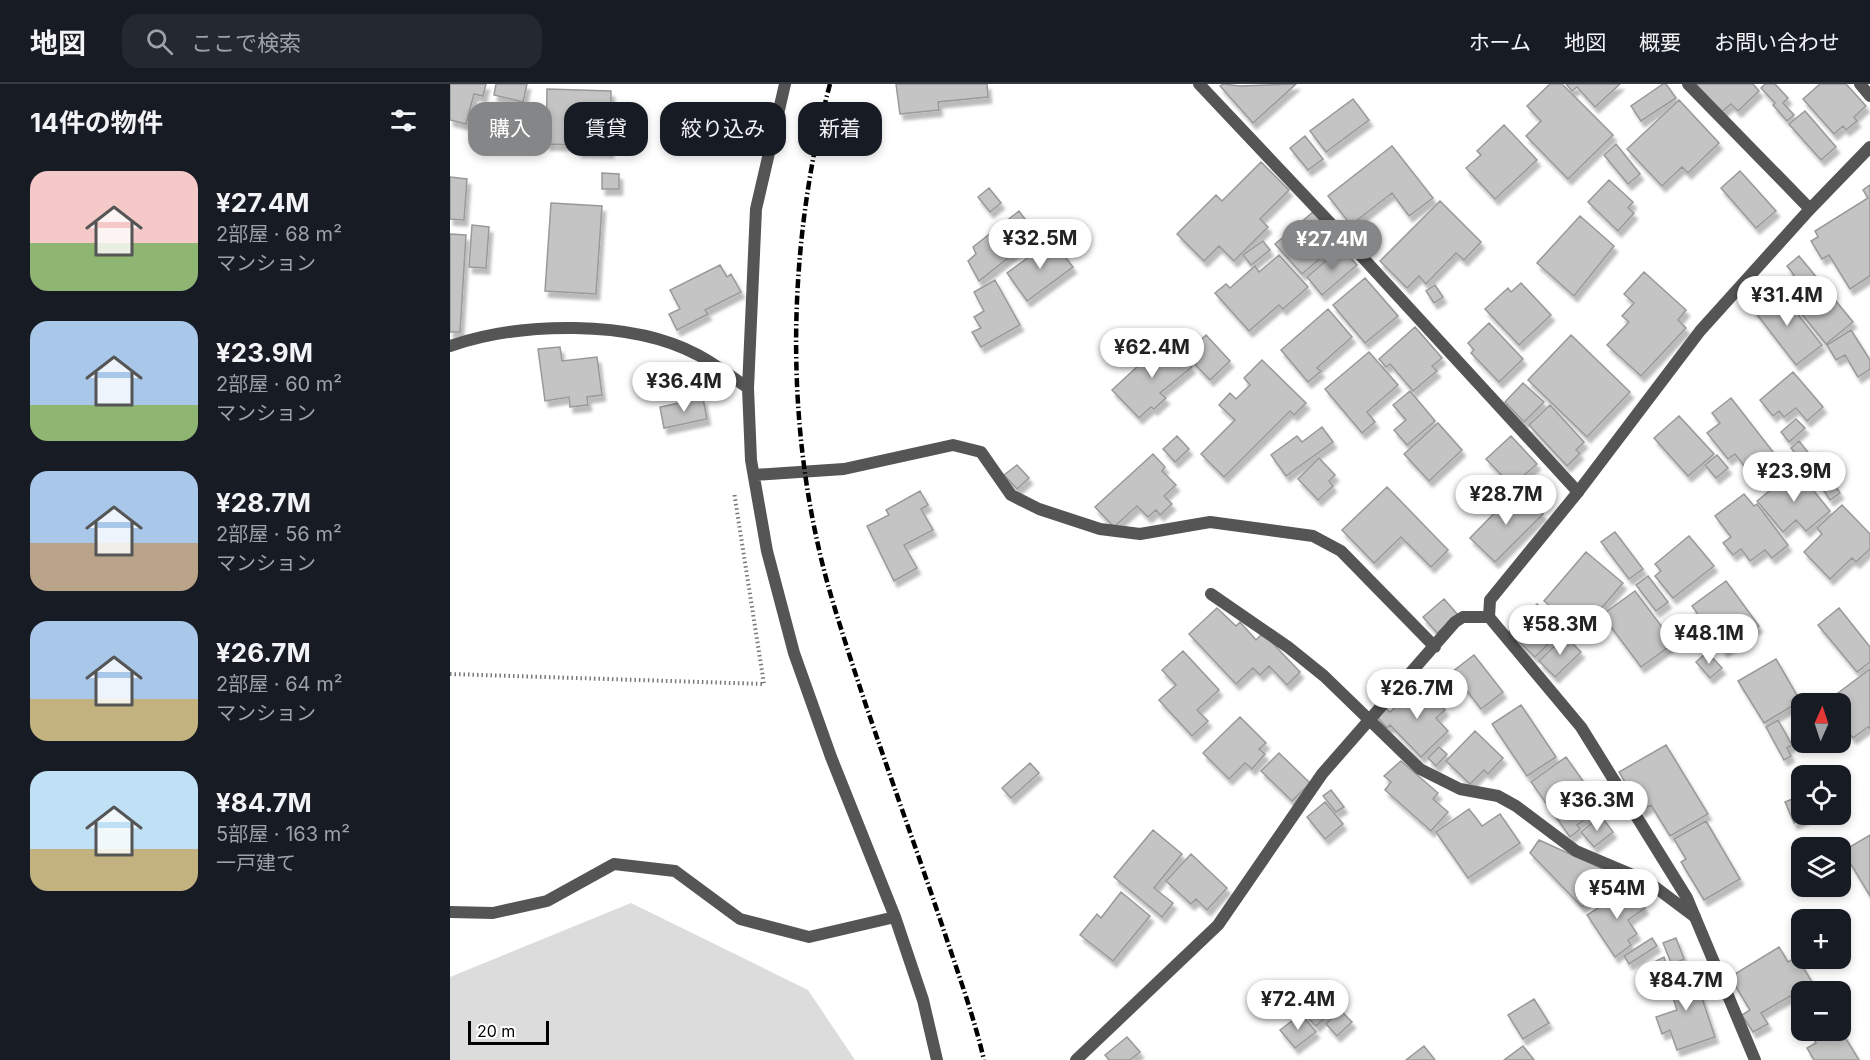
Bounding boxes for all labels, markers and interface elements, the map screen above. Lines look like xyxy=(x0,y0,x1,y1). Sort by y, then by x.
search box xyxy=(122,14,542,68)
icon: search xyxy=(143,25,176,58)
text: 地図 xyxy=(30,26,86,60)
text: ここで検索 xyxy=(191,30,301,56)
text: ホーム xyxy=(1469,30,1531,55)
text: 地図 xyxy=(1564,30,1606,55)
text: 概要 xyxy=(1639,30,1681,55)
text: お問い合わせ xyxy=(1714,30,1840,55)
chip: 購入 xyxy=(468,102,552,156)
chip: 賃貸 xyxy=(564,102,648,156)
chip: 絞り込み xyxy=(660,102,786,156)
chip: 新着 xyxy=(798,102,882,156)
icon: filters xyxy=(387,104,420,137)
text: 14件の物件 xyxy=(30,107,163,138)
text: ¥27.4M xyxy=(216,187,310,218)
icon: home xyxy=(78,195,150,267)
pin: ¥32.5M xyxy=(991,219,1089,270)
pin: ¥27.4M xyxy=(1283,220,1381,271)
text: 2部屋 · 68 m² xyxy=(216,222,342,246)
text: ¥32.5M xyxy=(1003,226,1077,250)
text: ¥27.4M xyxy=(1296,227,1368,251)
text: マンション xyxy=(216,251,316,275)
pin: ¥31.4M xyxy=(1738,276,1836,327)
text: ¥31.4M xyxy=(1751,283,1823,307)
pin: ¥62.4M xyxy=(1103,328,1201,379)
text: ¥62.4M xyxy=(1114,335,1190,359)
text: ¥23.9M xyxy=(216,337,313,368)
icon: home xyxy=(78,345,150,417)
pin: ¥36.4M xyxy=(635,362,733,413)
text: ¥36.4M xyxy=(646,369,722,393)
text: 2部屋 · 60 m² xyxy=(216,372,342,396)
text: マンション xyxy=(216,401,316,425)
pin: ¥23.9M xyxy=(1745,452,1843,503)
text: ¥23.9M xyxy=(1757,459,1831,483)
pin: ¥28.7M xyxy=(1457,475,1555,526)
text: ¥28.7M xyxy=(1469,482,1543,506)
text: ¥28.7M xyxy=(216,487,311,518)
icon: home xyxy=(78,495,150,567)
text: 2部屋 · 56 m² xyxy=(216,522,342,546)
text: マンション xyxy=(216,551,316,575)
pin: ¥58.3M xyxy=(1511,605,1609,656)
text: ¥58.3M xyxy=(1523,612,1597,636)
pin: ¥48.1M xyxy=(1660,614,1758,665)
text: ¥48.1M xyxy=(1674,621,1744,645)
text: ¥26.7M xyxy=(216,637,311,668)
icon: home xyxy=(78,645,150,717)
pin: ¥26.7M xyxy=(1368,669,1466,720)
text: 2部屋 · 64 m² xyxy=(216,672,343,696)
text: ¥26.7M xyxy=(1381,676,1453,700)
north arrow xyxy=(1791,693,1851,753)
map controls xyxy=(1791,693,1851,1041)
text: マンション xyxy=(216,701,316,725)
button: locate xyxy=(1791,765,1851,825)
pin: ¥36.3M xyxy=(1548,781,1646,832)
text: ¥84.7M xyxy=(216,787,312,818)
text: ¥36.3M xyxy=(1560,788,1634,812)
icon: home xyxy=(78,795,150,867)
text: 5部屋 · 163 m² xyxy=(216,822,350,846)
button: layers xyxy=(1791,837,1851,897)
text: 一戸建て xyxy=(216,851,296,875)
pin: ¥54M xyxy=(1581,869,1653,920)
text: ¥54M xyxy=(1589,876,1645,900)
button: + xyxy=(1791,909,1851,969)
pin: ¥84.7M xyxy=(1637,961,1735,1012)
text: ¥84.7M xyxy=(1649,968,1723,992)
pin: ¥72.4M xyxy=(1249,980,1347,1031)
button: − xyxy=(1791,981,1851,1041)
text: ¥72.4M xyxy=(1261,987,1335,1011)
scale bar xyxy=(468,1018,549,1046)
text: 20 m xyxy=(477,1021,515,1041)

